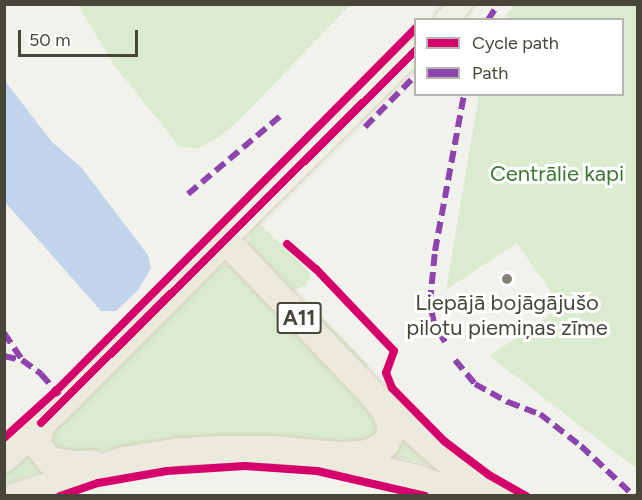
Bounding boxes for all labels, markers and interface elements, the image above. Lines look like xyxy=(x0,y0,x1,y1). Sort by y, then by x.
scale bar xyxy=(21,18,141,56)
legend xyxy=(414,18,624,96)
text: 50 m xyxy=(29,29,71,51)
text: Cycle path xyxy=(472,32,559,54)
text: Path xyxy=(472,62,508,84)
park label: Centrālie kapi xyxy=(490,161,624,187)
marker: Liepājā bojāgājušo pilotu piemiņas zīme xyxy=(500,272,514,286)
place label: Liepājā bojāgājušo pilotu piemiņas zīme xyxy=(406,289,608,340)
road number: A11 xyxy=(276,300,322,336)

